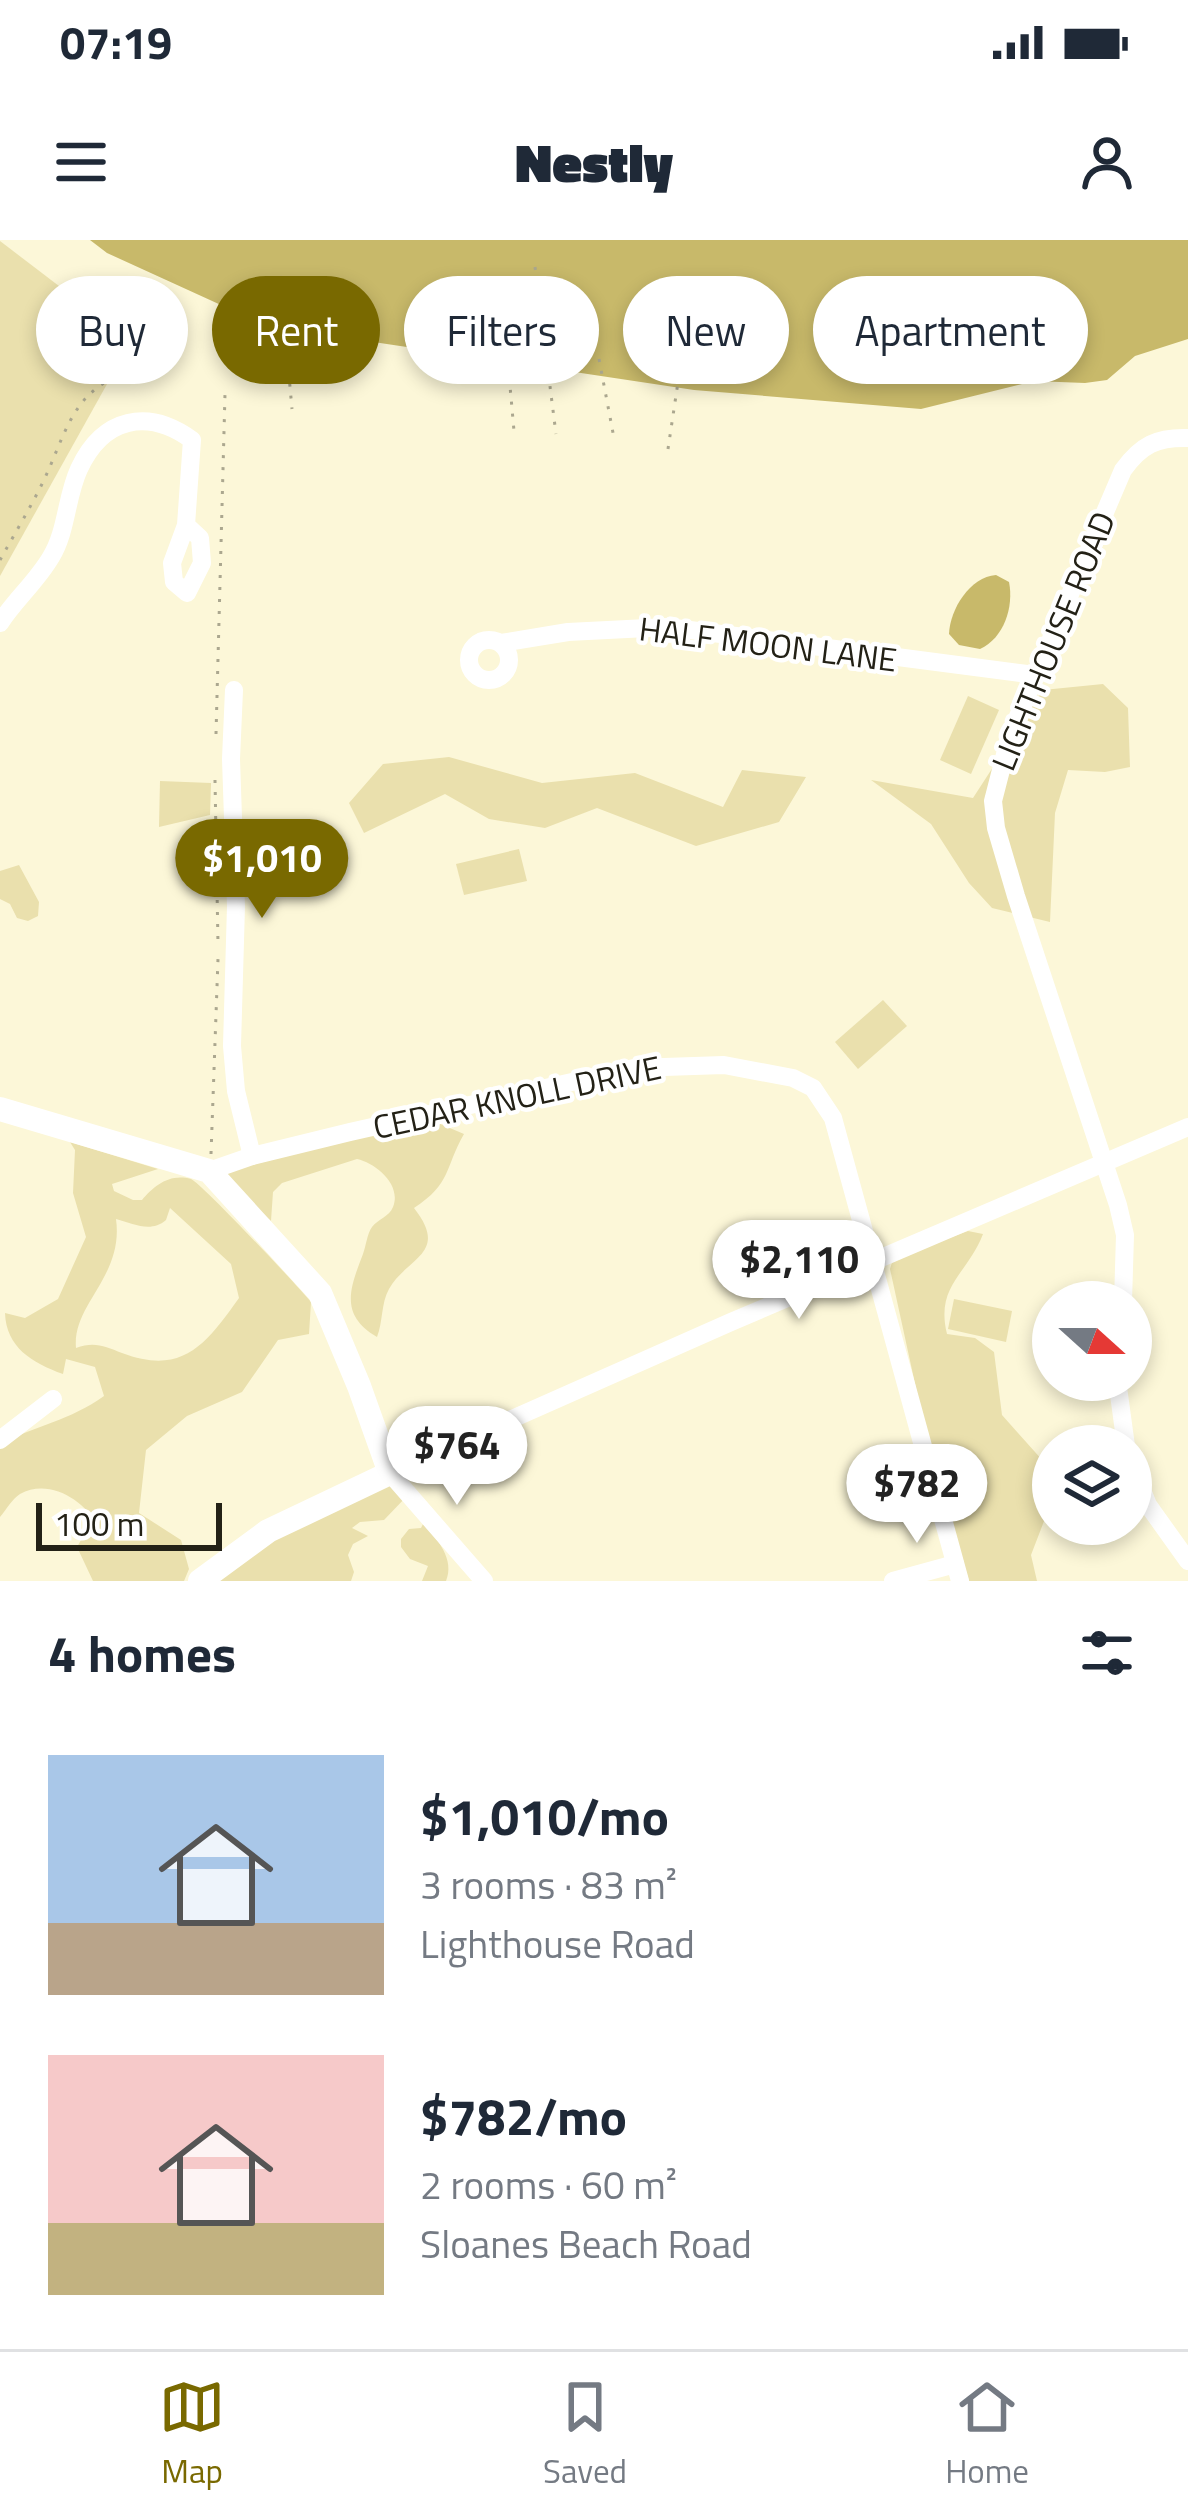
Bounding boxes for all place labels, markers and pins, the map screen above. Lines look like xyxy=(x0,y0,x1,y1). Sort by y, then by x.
pin: $1,010 xyxy=(164,819,360,921)
pin: $2,110 xyxy=(701,1220,897,1322)
pin: $764 xyxy=(386,1406,528,1508)
pin: $782 xyxy=(846,1444,988,1546)

